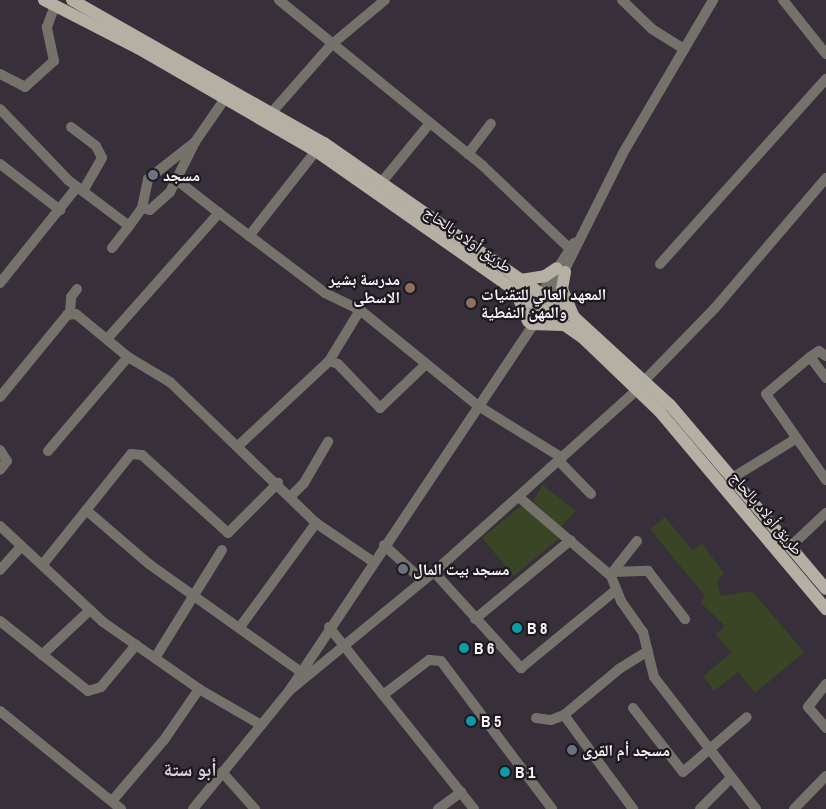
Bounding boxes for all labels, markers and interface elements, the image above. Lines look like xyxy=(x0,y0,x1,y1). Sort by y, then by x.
place label: مسجد xyxy=(163,165,200,185)
marker: مسجد xyxy=(147,169,159,181)
street label: طريق أولاد بالحاج xyxy=(420,202,516,276)
place label: مدرسة بشير الاسطى xyxy=(329,269,400,307)
marker: مدرسة بشير الاسطى xyxy=(404,282,416,294)
place label: المعهد العالي للتقنيات والمهن النفطية xyxy=(481,284,606,322)
marker: المعهد العالي للتقنيات والمهن النفطية xyxy=(465,297,477,309)
street label: طريق أولاد بالحاج xyxy=(727,467,807,559)
place label: مسجد بيت المال xyxy=(413,559,510,579)
marker: مسجد بيت المال xyxy=(397,563,409,575)
place label: B 8 xyxy=(527,618,547,638)
marker: B 8 xyxy=(511,622,523,634)
place label: B 6 xyxy=(474,638,494,658)
marker: B 6 xyxy=(458,642,470,654)
place label: B 5 xyxy=(481,711,501,731)
marker: B 5 xyxy=(465,715,477,727)
place label: مسجد أم القرى xyxy=(582,740,670,760)
marker: مسجد أم القرى xyxy=(566,744,578,756)
district label: أبو ستة xyxy=(163,759,217,781)
place label: B 1 xyxy=(515,762,535,782)
marker: B 1 xyxy=(499,766,511,778)

